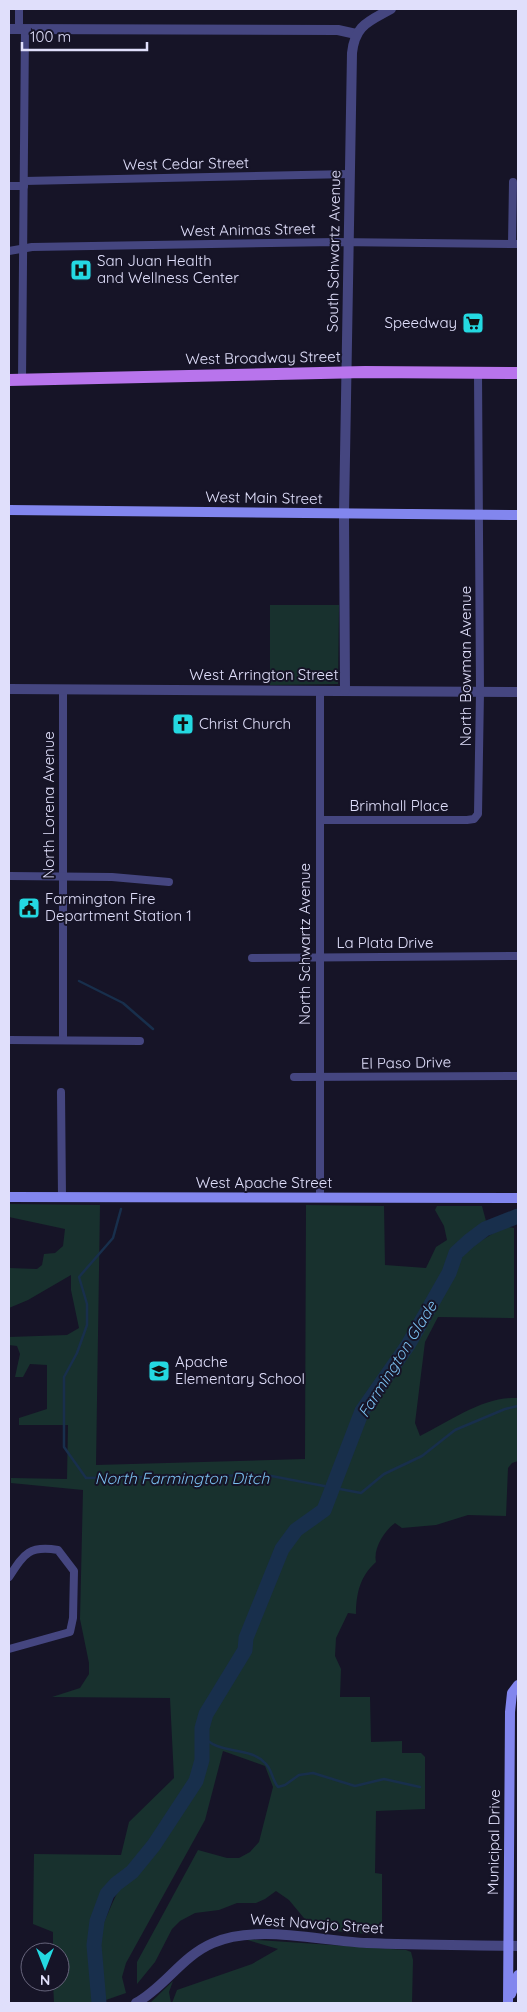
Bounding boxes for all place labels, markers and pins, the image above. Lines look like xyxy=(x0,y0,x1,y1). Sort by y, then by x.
place label: San Juan Health and Wellness Center xyxy=(97,251,239,287)
hospital icon: San Juan Health and Wellness Center xyxy=(69,258,93,282)
supermarket icon: Speedway xyxy=(461,311,485,335)
place label: Speedway xyxy=(384,313,457,332)
church icon: Christ Church xyxy=(171,712,195,736)
place label: Christ Church xyxy=(199,714,291,733)
place label: Farmington Fire Department Station 1 xyxy=(45,889,192,925)
public building icon: Farmington Fire Department Station 1 xyxy=(17,896,41,920)
place label: Apache Elementary School xyxy=(175,1352,305,1388)
school or university icon: Apache Elementary School xyxy=(147,1359,171,1383)

